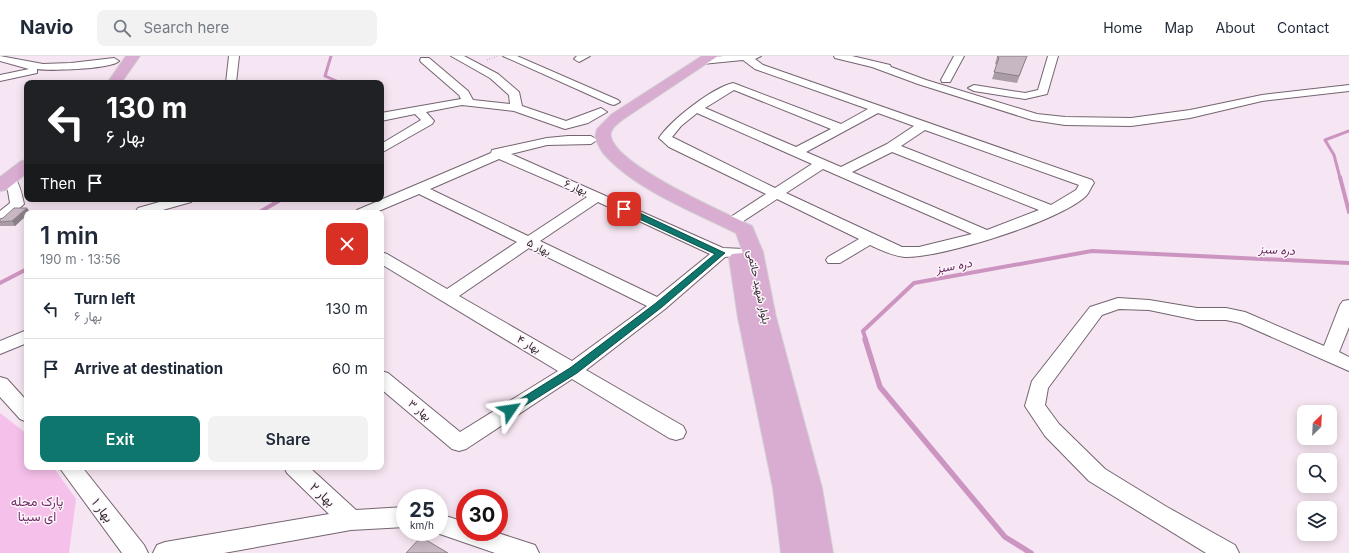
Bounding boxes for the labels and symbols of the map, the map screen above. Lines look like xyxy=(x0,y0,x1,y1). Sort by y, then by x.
street label: بهار ۶ xyxy=(562,176,590,198)
pin xyxy=(607,192,641,226)
street label: بهار ۵ xyxy=(525,235,553,259)
water label: دره سبز xyxy=(1258,241,1296,259)
street label: بلوار شهید حاتمی xyxy=(744,249,774,325)
water label: دره سبز xyxy=(934,255,973,277)
street label: بهار ۴ xyxy=(515,332,543,356)
position arrow xyxy=(489,389,531,431)
street label: بهار ۳ xyxy=(406,396,434,424)
north arrow xyxy=(1297,405,1337,445)
street label: بهار ۲ xyxy=(306,478,339,510)
speed limit sign: 30 xyxy=(456,489,508,541)
park label: پارک محله ای سینا xyxy=(11,493,63,525)
street label: بهار ۱ xyxy=(88,495,117,526)

